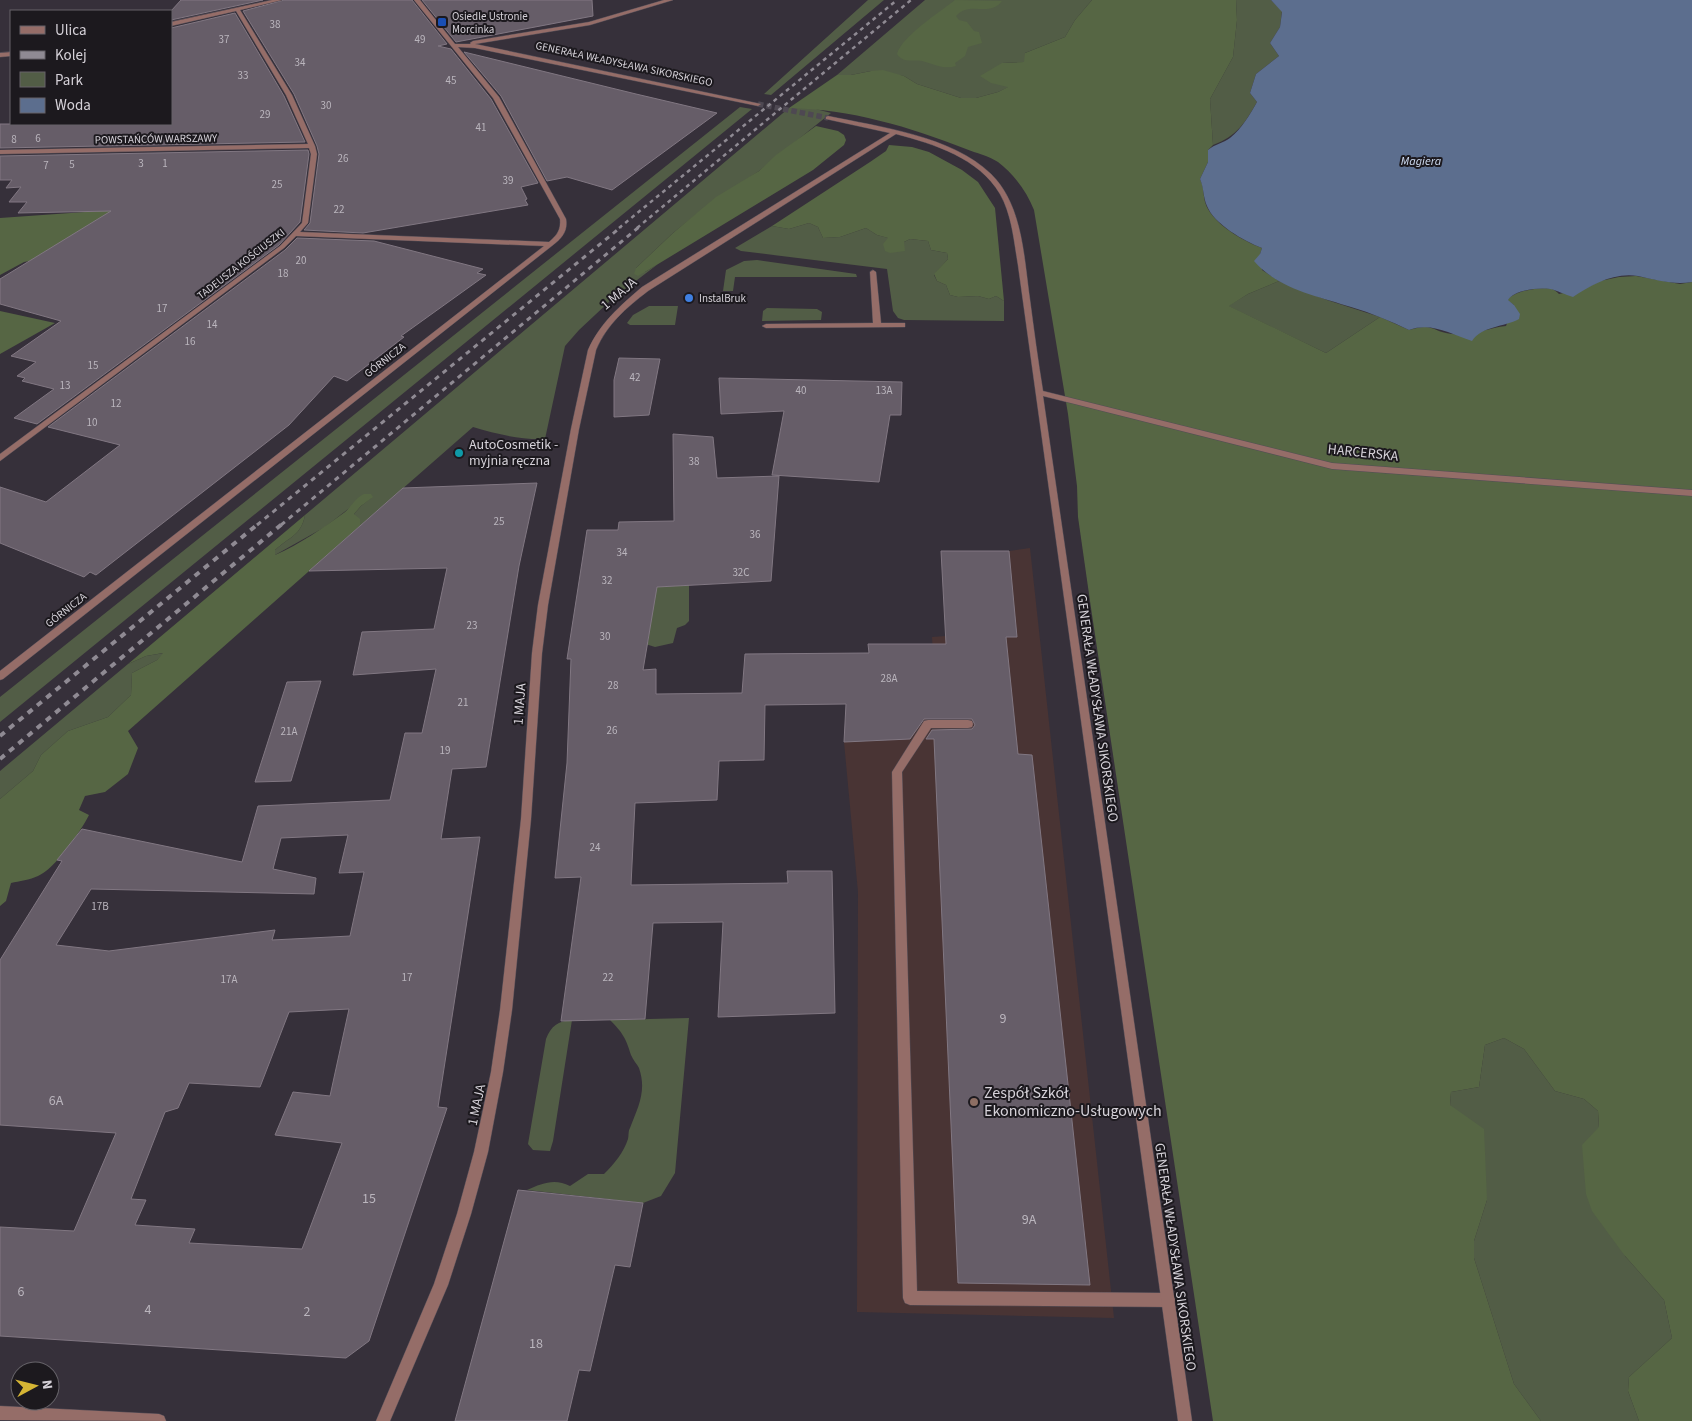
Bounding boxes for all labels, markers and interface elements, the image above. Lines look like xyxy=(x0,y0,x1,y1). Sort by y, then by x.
place label: Osiedle Ustronie Morcinka xyxy=(452,9,528,37)
legend xyxy=(10,10,172,125)
marker: Osiedle Ustronie Morcinka xyxy=(436,16,448,28)
house number: 38 xyxy=(270,17,281,32)
text: Ulica xyxy=(55,20,86,41)
house number: 37 xyxy=(219,32,229,47)
house number: 49 xyxy=(415,32,425,47)
street label: GENERAŁA WŁADYSŁAWA SIKORSKIEGO xyxy=(534,38,714,90)
text: Kolej xyxy=(55,45,87,66)
house number: 34 xyxy=(295,55,306,70)
house number: 33 xyxy=(238,68,248,83)
text: Park xyxy=(55,70,84,91)
house number: 45 xyxy=(446,73,456,88)
text: Woda xyxy=(55,95,91,116)
house number: 30 xyxy=(321,98,331,113)
house number: 29 xyxy=(260,107,270,122)
house number: 41 xyxy=(476,120,486,135)
street label: POWSTAŃCÓW WARSZAWY xyxy=(95,130,218,148)
house number: 6 xyxy=(35,131,41,146)
house number: 8 xyxy=(11,132,17,147)
house number: 26 xyxy=(338,151,349,166)
water label: Magiera xyxy=(1401,153,1442,170)
house number: 3 xyxy=(138,156,144,171)
house number: 1 xyxy=(162,156,168,171)
house number: 5 xyxy=(69,157,75,172)
house number: 7 xyxy=(43,158,49,173)
house number: 39 xyxy=(503,173,513,188)
house number: 25 xyxy=(272,177,282,192)
house number: 22 xyxy=(334,202,344,217)
street label: TADEUSZA KOŚCIUSZKI xyxy=(194,225,288,303)
house number: 20 xyxy=(296,253,306,268)
house number: 18 xyxy=(278,266,289,281)
street label: 1 MAJA xyxy=(597,273,642,315)
place label: InstalBruk xyxy=(699,291,746,306)
marker: InstalBruk xyxy=(683,292,695,304)
house number: 17 xyxy=(157,301,167,316)
house number: 14 xyxy=(207,317,218,332)
house number: 16 xyxy=(185,334,196,349)
street label: GÓRNICZA xyxy=(361,339,409,381)
house number: 15 xyxy=(88,358,98,373)
house number: 42 xyxy=(630,370,640,385)
house number: 13 xyxy=(60,378,70,393)
house number: 40 xyxy=(796,383,806,398)
house number: 13A xyxy=(876,383,892,398)
house number: 12 xyxy=(111,396,121,411)
house number: 10 xyxy=(87,415,97,430)
place label: AutoCosmetik - myjnia ręczna xyxy=(469,435,558,471)
street label: HARCERSKA xyxy=(1327,439,1400,467)
marker: AutoCosmetik - myjnia ręczna xyxy=(453,447,465,459)
house number: 38 xyxy=(689,454,700,469)
house number: 25 xyxy=(494,514,504,529)
house number: 36 xyxy=(750,527,761,542)
house number: 34 xyxy=(617,545,628,560)
house number: 32C xyxy=(732,565,750,580)
house number: 32 xyxy=(602,573,612,588)
street label: GÓRNICZA xyxy=(42,589,90,631)
street label: GENERAŁA WŁADYSŁAWA SIKORSKIEGO xyxy=(1071,593,1123,823)
house number: 23 xyxy=(467,618,477,633)
house number: 30 xyxy=(600,629,610,644)
house number: 28A xyxy=(881,671,897,686)
house number: 28 xyxy=(608,678,619,693)
street label: 1 MAJA xyxy=(509,682,531,726)
house number: 21 xyxy=(458,695,468,710)
house number: 26 xyxy=(607,723,618,738)
house number: 21A xyxy=(281,724,297,739)
house number: 19 xyxy=(440,743,450,758)
house number: 24 xyxy=(590,840,601,855)
house number: 17B xyxy=(91,899,109,914)
house number: 17 xyxy=(402,970,412,985)
house number: 22 xyxy=(603,970,613,985)
house number: 17A xyxy=(221,972,237,987)
house number: 9 xyxy=(1000,1009,1007,1029)
street label: 1 MAJA xyxy=(463,1082,491,1128)
place label: Zespół Szkół Ekonomiczno-Usługowych xyxy=(984,1082,1162,1122)
house number: 6A xyxy=(49,1091,64,1111)
marker: Zespół Szkół Ekonomiczno-Usługowych xyxy=(968,1096,980,1108)
street label: GENERAŁA WŁADYSŁAWA SIKORSKIEGO xyxy=(1149,1142,1201,1372)
house number: 15 xyxy=(362,1189,376,1209)
house number: 9A xyxy=(1022,1210,1037,1230)
house number: 6 xyxy=(18,1282,25,1302)
house number: 4 xyxy=(145,1300,152,1320)
house number: 2 xyxy=(304,1302,311,1322)
house number: 18 xyxy=(529,1334,543,1354)
north arrow xyxy=(10,1361,60,1411)
text: N xyxy=(36,1379,57,1390)

